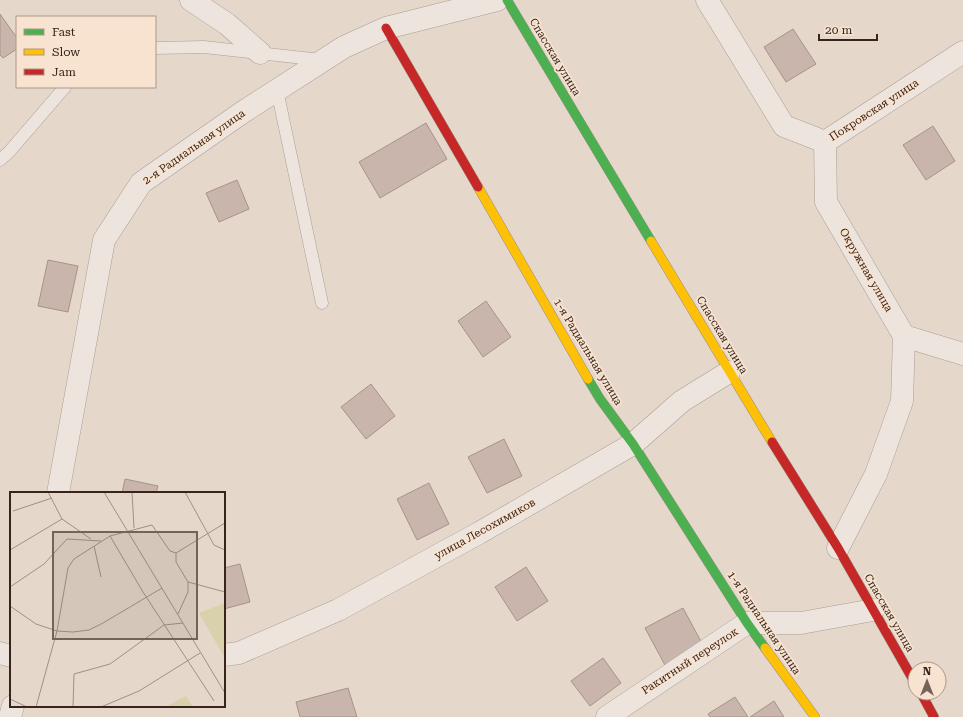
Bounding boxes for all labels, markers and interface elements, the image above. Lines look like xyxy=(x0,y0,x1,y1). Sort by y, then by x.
legend xyxy=(16,16,156,88)
street label: Спасская улица xyxy=(527,16,583,98)
scale bar xyxy=(819,16,877,42)
text: 20 m xyxy=(825,23,852,37)
text: Fast xyxy=(52,25,76,39)
text: Slow xyxy=(52,45,80,59)
text: Jam xyxy=(52,65,76,79)
street label: Покровская улица xyxy=(827,76,921,144)
street label: 2-я Радиальная улица xyxy=(140,107,248,187)
street label: Окружная улица xyxy=(837,226,895,314)
street label: Спасская улица xyxy=(694,294,750,376)
street label: 1-я Радиальная улица xyxy=(551,296,625,408)
inset map xyxy=(10,492,225,707)
street label: улица Лесохимиков xyxy=(432,496,538,562)
street label: 1-я Радиальная улица xyxy=(725,569,803,677)
street label: Спасская улица xyxy=(861,572,917,655)
street label: Ракитный переулок xyxy=(639,625,741,697)
north arrow xyxy=(907,661,947,701)
text: N xyxy=(923,665,932,678)

